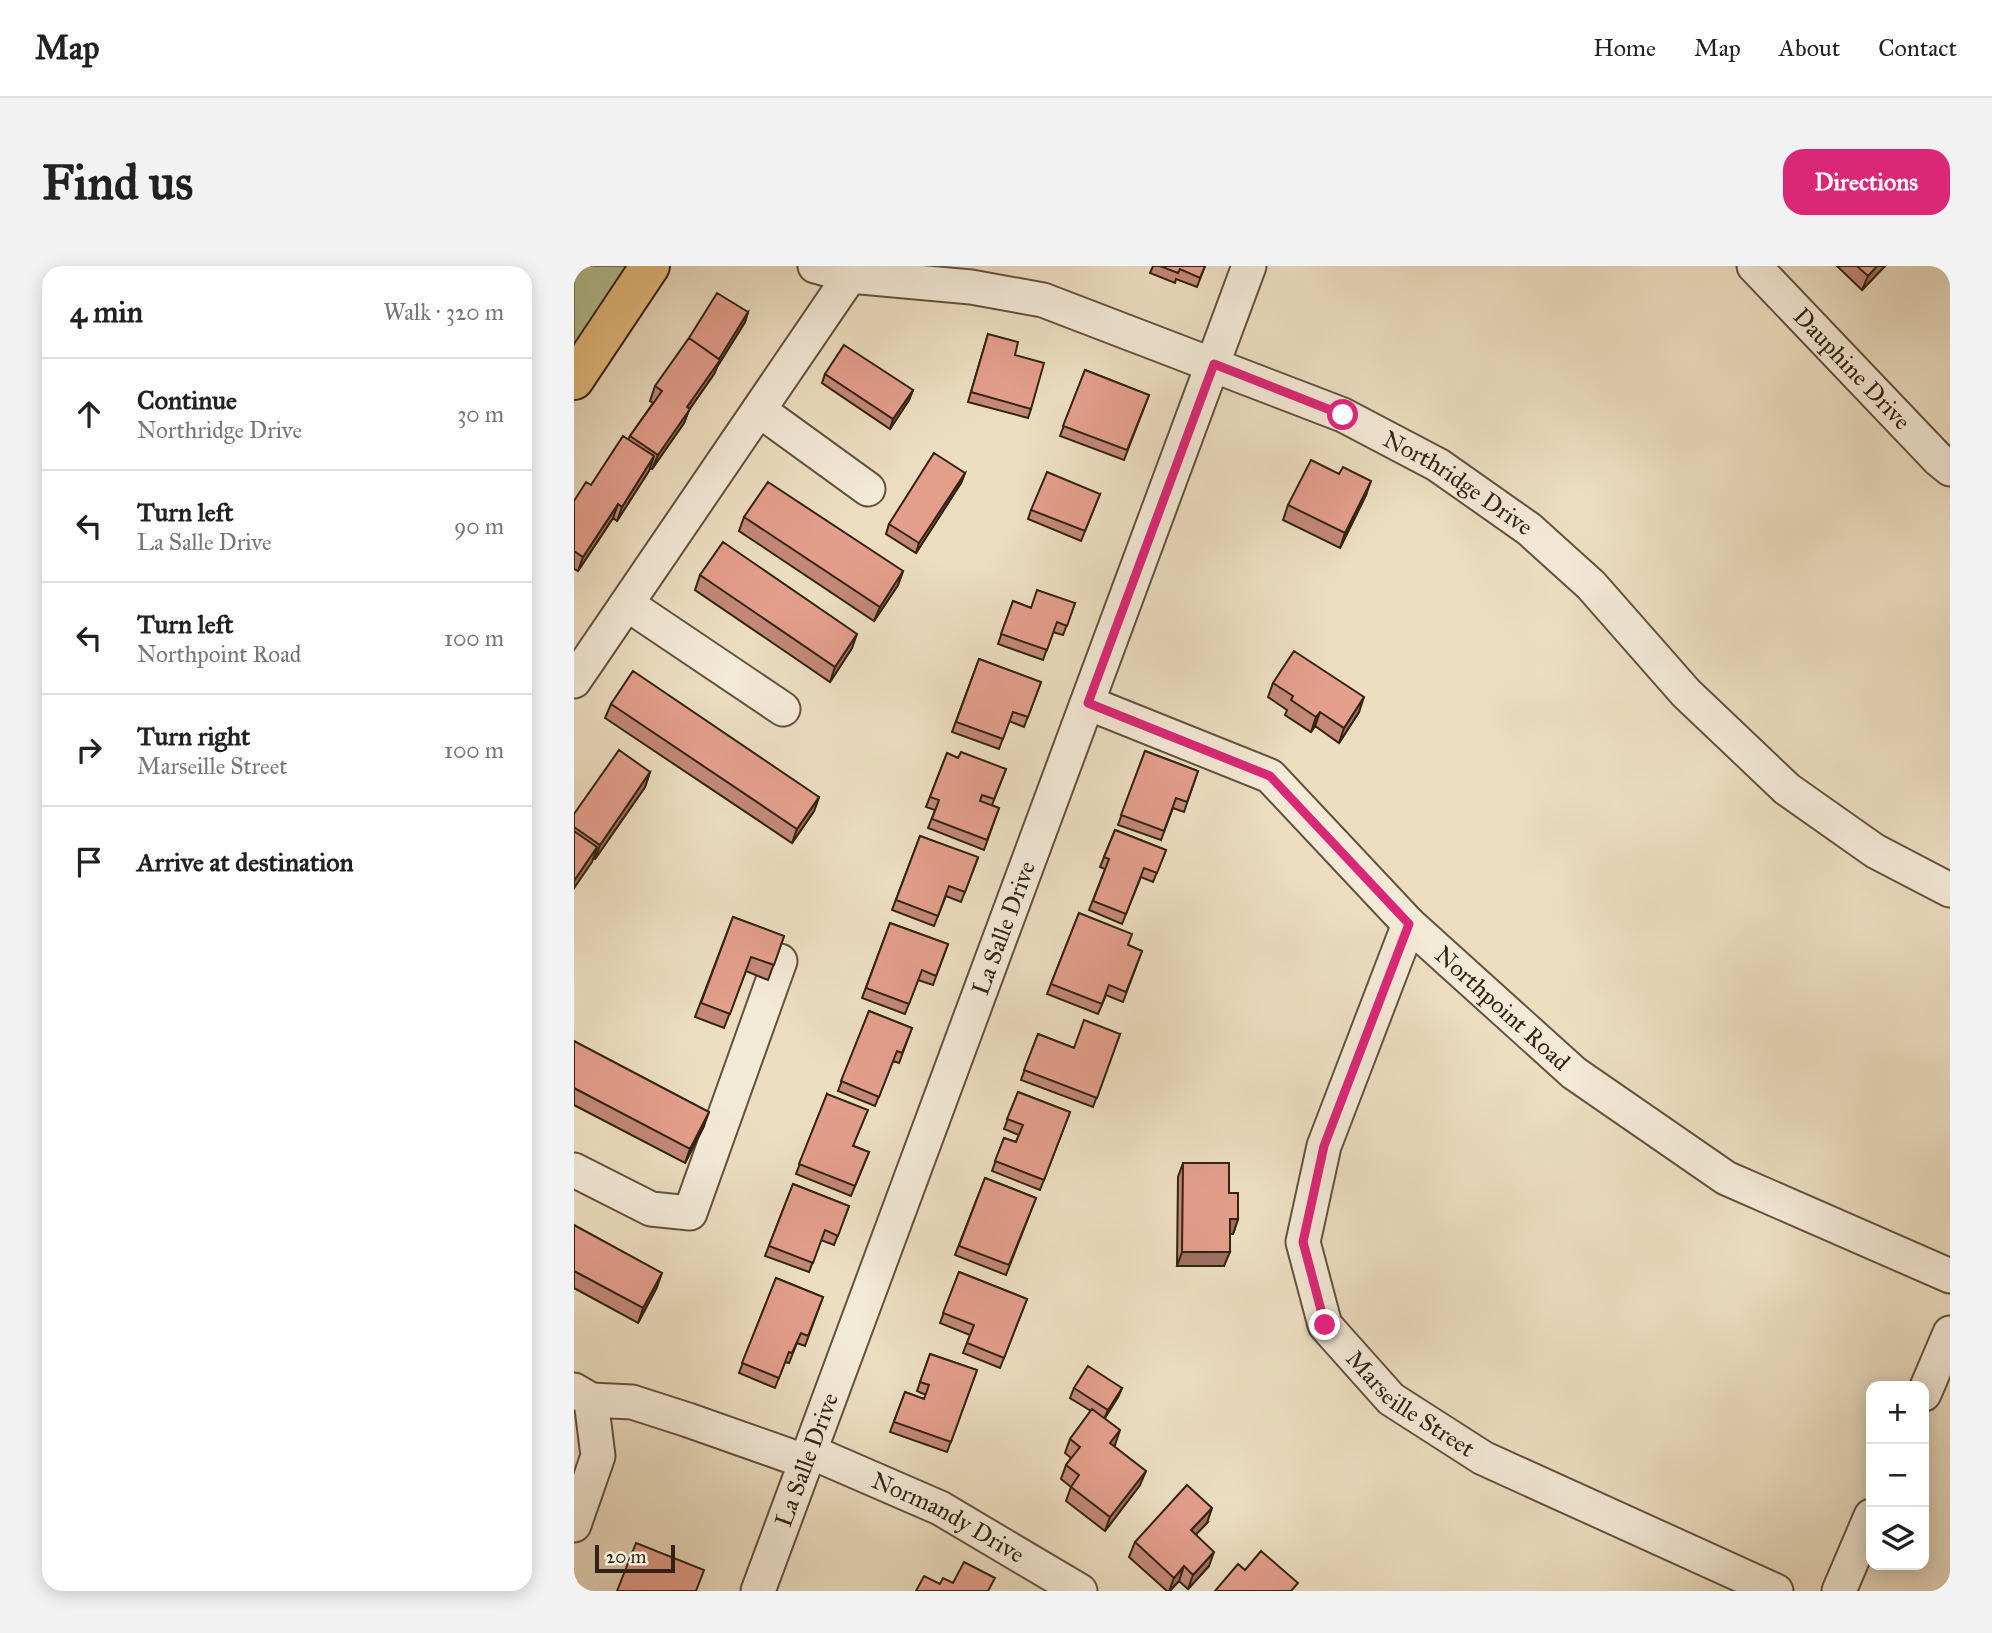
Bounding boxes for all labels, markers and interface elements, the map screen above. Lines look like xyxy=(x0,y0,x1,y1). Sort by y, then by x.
text: Map xyxy=(35,28,99,68)
text: Home xyxy=(1593,33,1656,63)
text: Map xyxy=(1694,33,1741,63)
text: About xyxy=(1779,33,1840,63)
text: Contact xyxy=(1878,33,1957,63)
button: Directions xyxy=(1783,149,1950,215)
text: Find us xyxy=(42,153,193,212)
text: 4 min xyxy=(70,294,143,330)
text: Walk · 320 m xyxy=(384,298,504,326)
street label: Dauphine Drive xyxy=(1787,301,1917,436)
text: Continue xyxy=(137,384,237,416)
icon: ahead xyxy=(70,395,108,433)
route start xyxy=(1327,399,1358,430)
text: 30 m xyxy=(457,400,504,428)
text: Northridge Drive xyxy=(137,416,302,444)
street label: Northridge Drive xyxy=(1378,424,1539,542)
text: Turn left xyxy=(137,496,233,528)
icon: left xyxy=(70,507,108,545)
text: 90 m xyxy=(454,512,504,540)
text: La Salle Drive xyxy=(137,528,272,556)
text: Turn left xyxy=(137,608,233,640)
icon: left xyxy=(70,619,108,657)
text: 100 m xyxy=(444,624,504,652)
text: Northpoint Road xyxy=(137,640,301,668)
text: Turn right xyxy=(137,720,250,752)
icon: right xyxy=(70,731,108,769)
text: 100 m xyxy=(444,736,504,764)
text: Marseille Street xyxy=(137,752,287,780)
icon: arrive xyxy=(70,843,108,881)
text: Arrive at destination xyxy=(137,846,354,878)
street label: La Salle Drive xyxy=(965,857,1042,999)
street label: Northpoint Road xyxy=(1429,940,1576,1077)
route end xyxy=(1309,1309,1340,1340)
street label: Marseille Street xyxy=(1340,1344,1481,1464)
map controls xyxy=(1866,1381,1929,1570)
button: + xyxy=(1866,1381,1929,1444)
street label: La Salle Drive xyxy=(768,1389,845,1531)
button: − xyxy=(1866,1444,1929,1507)
street label: Normandy Drive xyxy=(867,1465,1030,1570)
button: layers xyxy=(1866,1507,1929,1570)
scale bar xyxy=(595,1542,676,1574)
text: 20 m xyxy=(606,1545,647,1568)

